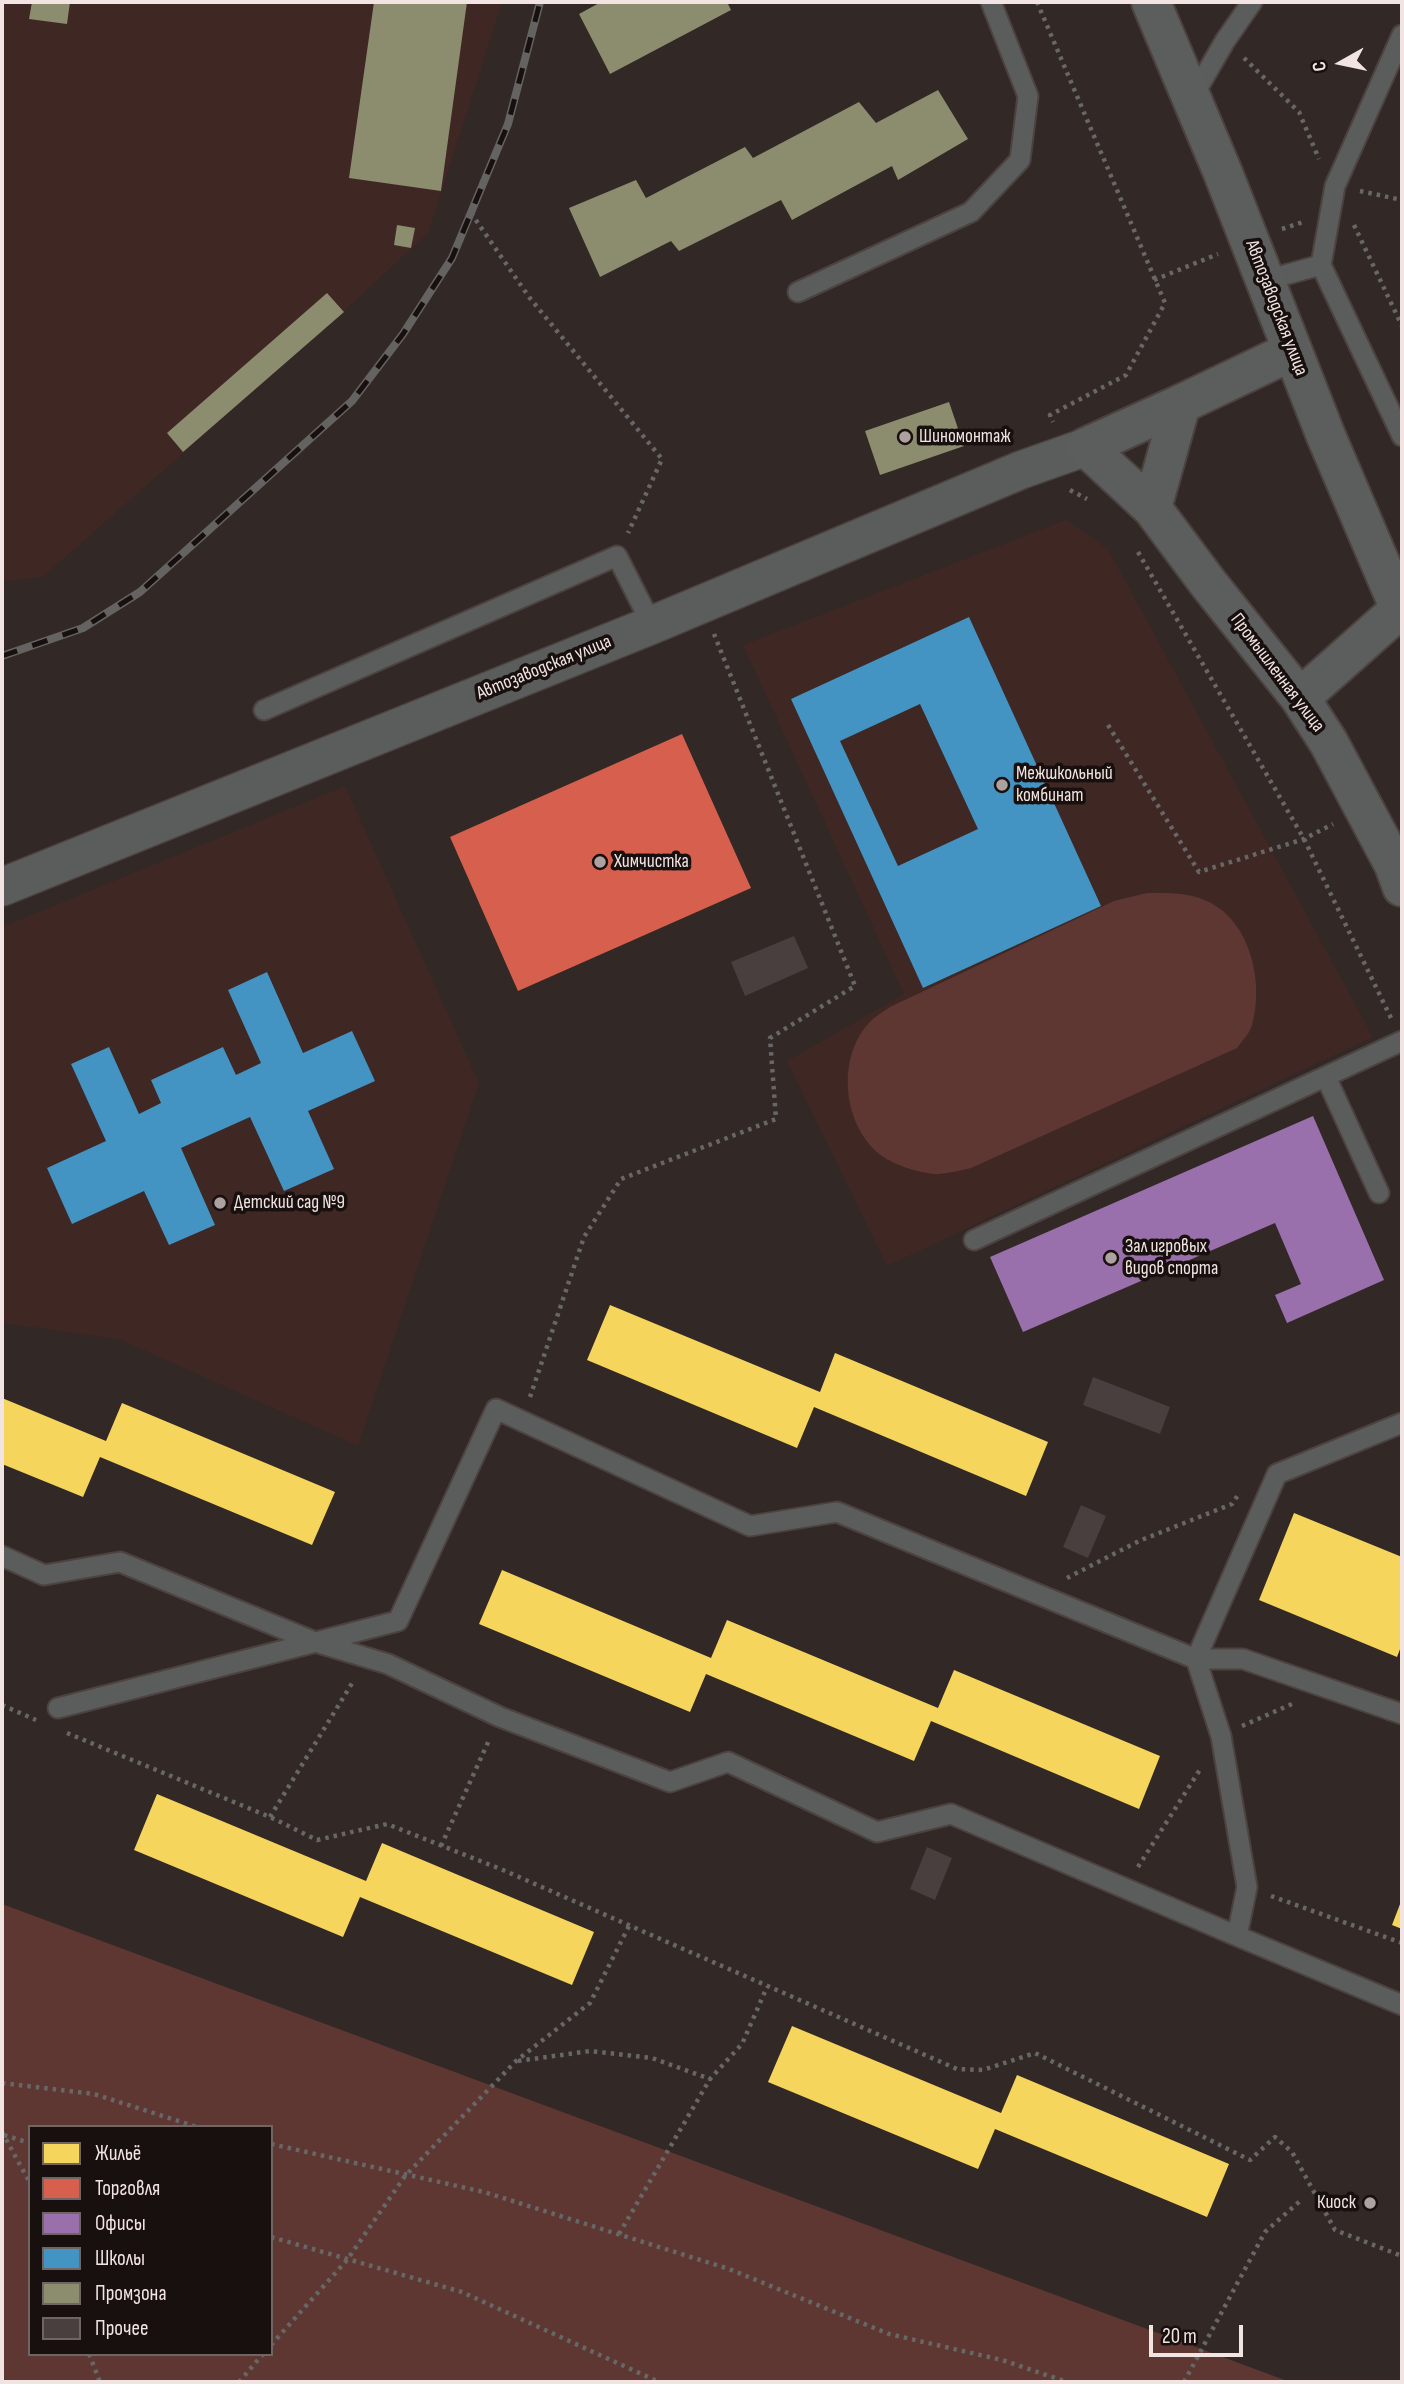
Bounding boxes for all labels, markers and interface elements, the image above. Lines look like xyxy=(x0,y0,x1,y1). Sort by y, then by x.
north arrow xyxy=(1306,28,1376,98)
text: С xyxy=(1308,60,1332,73)
street label: Автозаводская улица xyxy=(1240,237,1312,379)
place label: Шиномонтаж xyxy=(919,426,1011,448)
marker: Шиномонтаж xyxy=(897,429,913,445)
street label: Промышленная улица xyxy=(1225,609,1329,737)
street label: Автозаводская улица xyxy=(473,631,615,705)
place label: Межшкольный комбинат xyxy=(1016,763,1113,807)
marker: Межшкольный комбинат xyxy=(994,777,1010,793)
place label: Химчистка xyxy=(614,851,689,873)
marker: Химчистка xyxy=(592,854,608,870)
place label: Детский сад №9 xyxy=(234,1192,345,1214)
marker: Детский сад №9 xyxy=(212,1195,228,1211)
place label: Зал игровых видов спорта xyxy=(1125,1236,1218,1280)
marker: Зал игровых видов спорта xyxy=(1103,1250,1119,1266)
legend xyxy=(28,2125,273,2356)
text: Жильё xyxy=(95,2141,141,2166)
text: Торговля xyxy=(95,2176,160,2201)
place label: Киоск xyxy=(1317,2192,1356,2214)
marker: Киоск xyxy=(1362,2195,1378,2211)
text: Офисы xyxy=(95,2211,146,2236)
text: Школы xyxy=(95,2246,145,2271)
text: Промзона xyxy=(95,2281,166,2306)
scale bar xyxy=(1152,2310,1246,2354)
text: Прочее xyxy=(95,2316,148,2341)
text: 20 m xyxy=(1162,2324,1197,2349)

